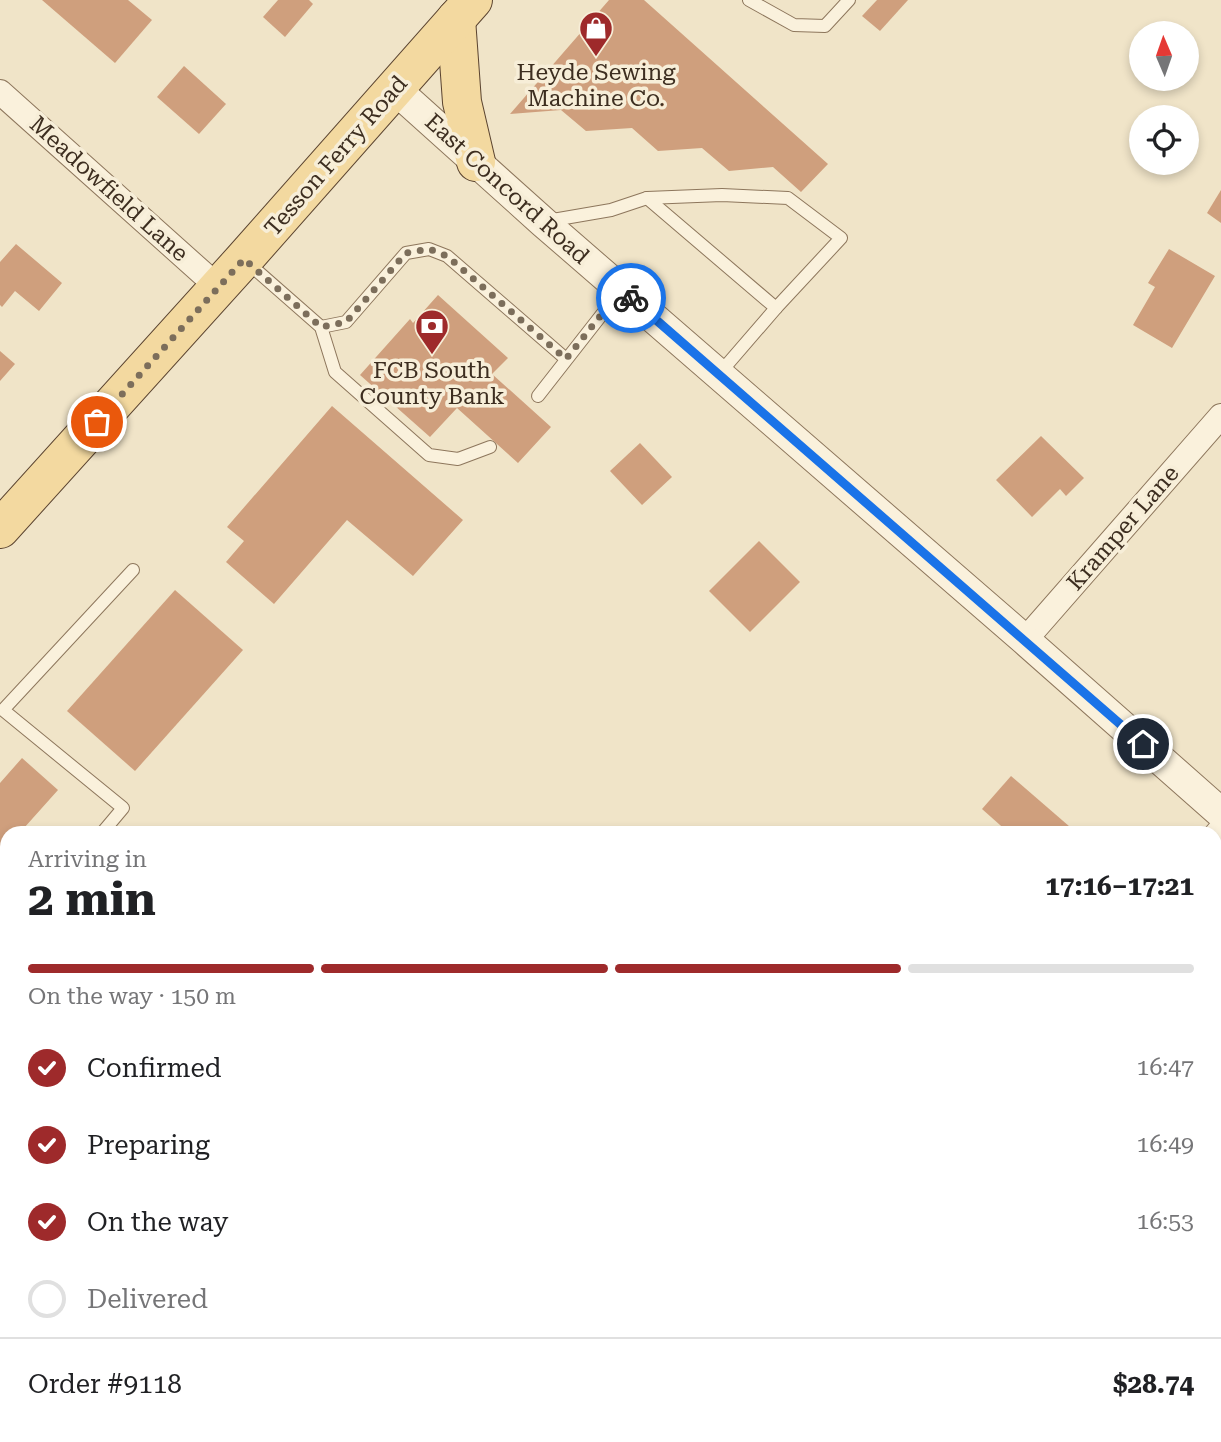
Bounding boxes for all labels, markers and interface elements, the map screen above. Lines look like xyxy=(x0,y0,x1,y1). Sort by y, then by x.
shop icon: Heyde Sewing Machine Co. xyxy=(577,9,615,58)
north arrow xyxy=(1129,21,1199,91)
map controls xyxy=(1129,21,1199,175)
place label: Heyde Sewing Machine Co. xyxy=(517,59,675,112)
street label: Tesson Ferry Road xyxy=(259,70,413,242)
button: locate xyxy=(1129,105,1199,175)
street label: East Concord Road xyxy=(419,108,595,270)
street label: Meadowfield Lane xyxy=(24,111,194,267)
courier xyxy=(596,263,666,333)
icon: bike xyxy=(612,279,650,317)
bank icon: FCB South County Bank xyxy=(413,307,451,356)
place label: FCB South County Bank xyxy=(360,357,505,410)
pin xyxy=(67,392,127,452)
icon: bag xyxy=(78,403,116,441)
street label: Kramper Lane xyxy=(1061,460,1185,596)
pin xyxy=(1113,714,1173,774)
icon: home xyxy=(1124,725,1162,763)
text: Arriving in xyxy=(28,846,147,873)
text: 17:16–17:21 xyxy=(1045,871,1194,901)
text: 2 min xyxy=(28,872,156,926)
text: On the way · 150 m xyxy=(28,983,236,1010)
icon: check xyxy=(28,1049,66,1087)
text: Confirmed xyxy=(87,1053,222,1083)
text: 16:47 xyxy=(1137,1054,1194,1081)
icon: check xyxy=(28,1126,66,1164)
text: Preparing xyxy=(87,1130,210,1160)
text: 16:49 xyxy=(1137,1131,1194,1158)
icon: check xyxy=(28,1203,66,1241)
text: On the way xyxy=(87,1207,228,1237)
text: 16:53 xyxy=(1137,1208,1194,1235)
text: Delivered xyxy=(87,1284,208,1314)
text: Order #9118 xyxy=(28,1369,182,1399)
text: $28.74 xyxy=(1113,1369,1194,1399)

